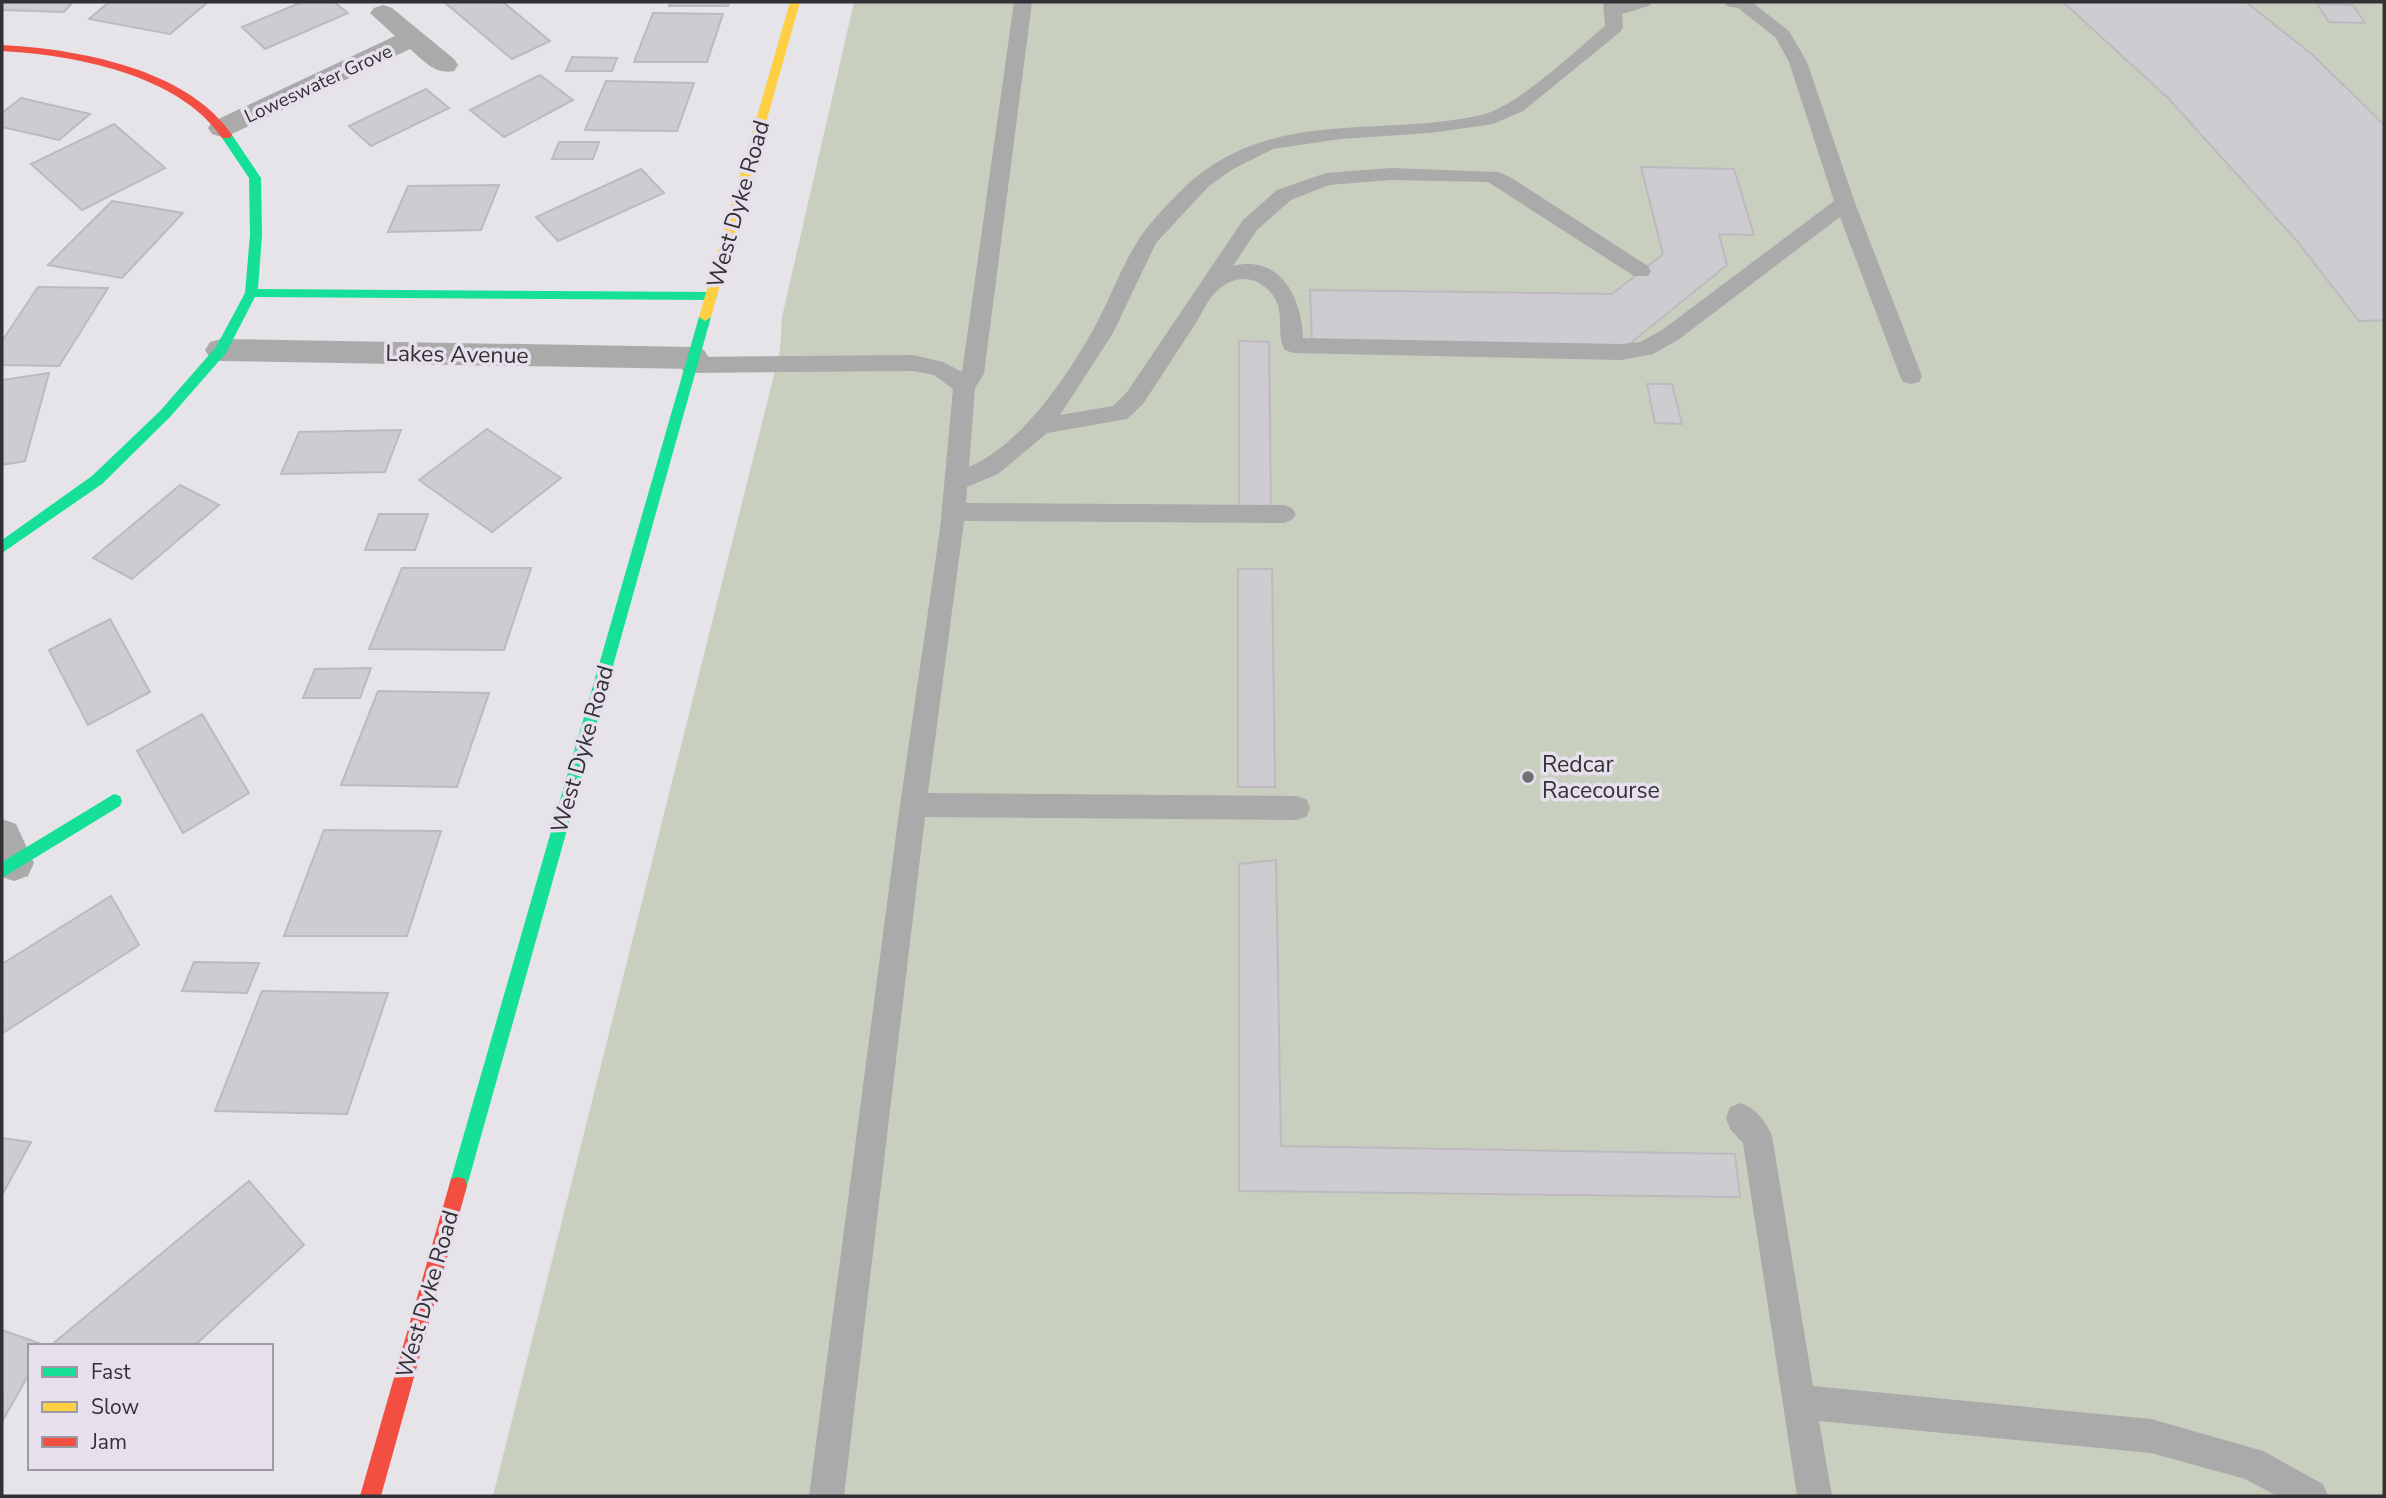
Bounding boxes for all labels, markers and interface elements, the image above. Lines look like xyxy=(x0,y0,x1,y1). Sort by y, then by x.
street label: Loweswater Grove xyxy=(240,38,397,130)
street label: West Dyke Road xyxy=(700,117,777,291)
street label: Lakes Avenue xyxy=(385,338,529,371)
street label: West Dyke Road xyxy=(544,662,621,836)
place label: Redcar Racecourse xyxy=(1542,749,1660,806)
marker: Redcar Racecourse xyxy=(1520,769,1536,785)
street label: West Dyke Road xyxy=(389,1207,466,1381)
legend xyxy=(28,1344,273,1470)
text: Fast xyxy=(91,1358,131,1386)
text: Slow xyxy=(91,1393,140,1421)
text: Jam xyxy=(90,1428,127,1456)

